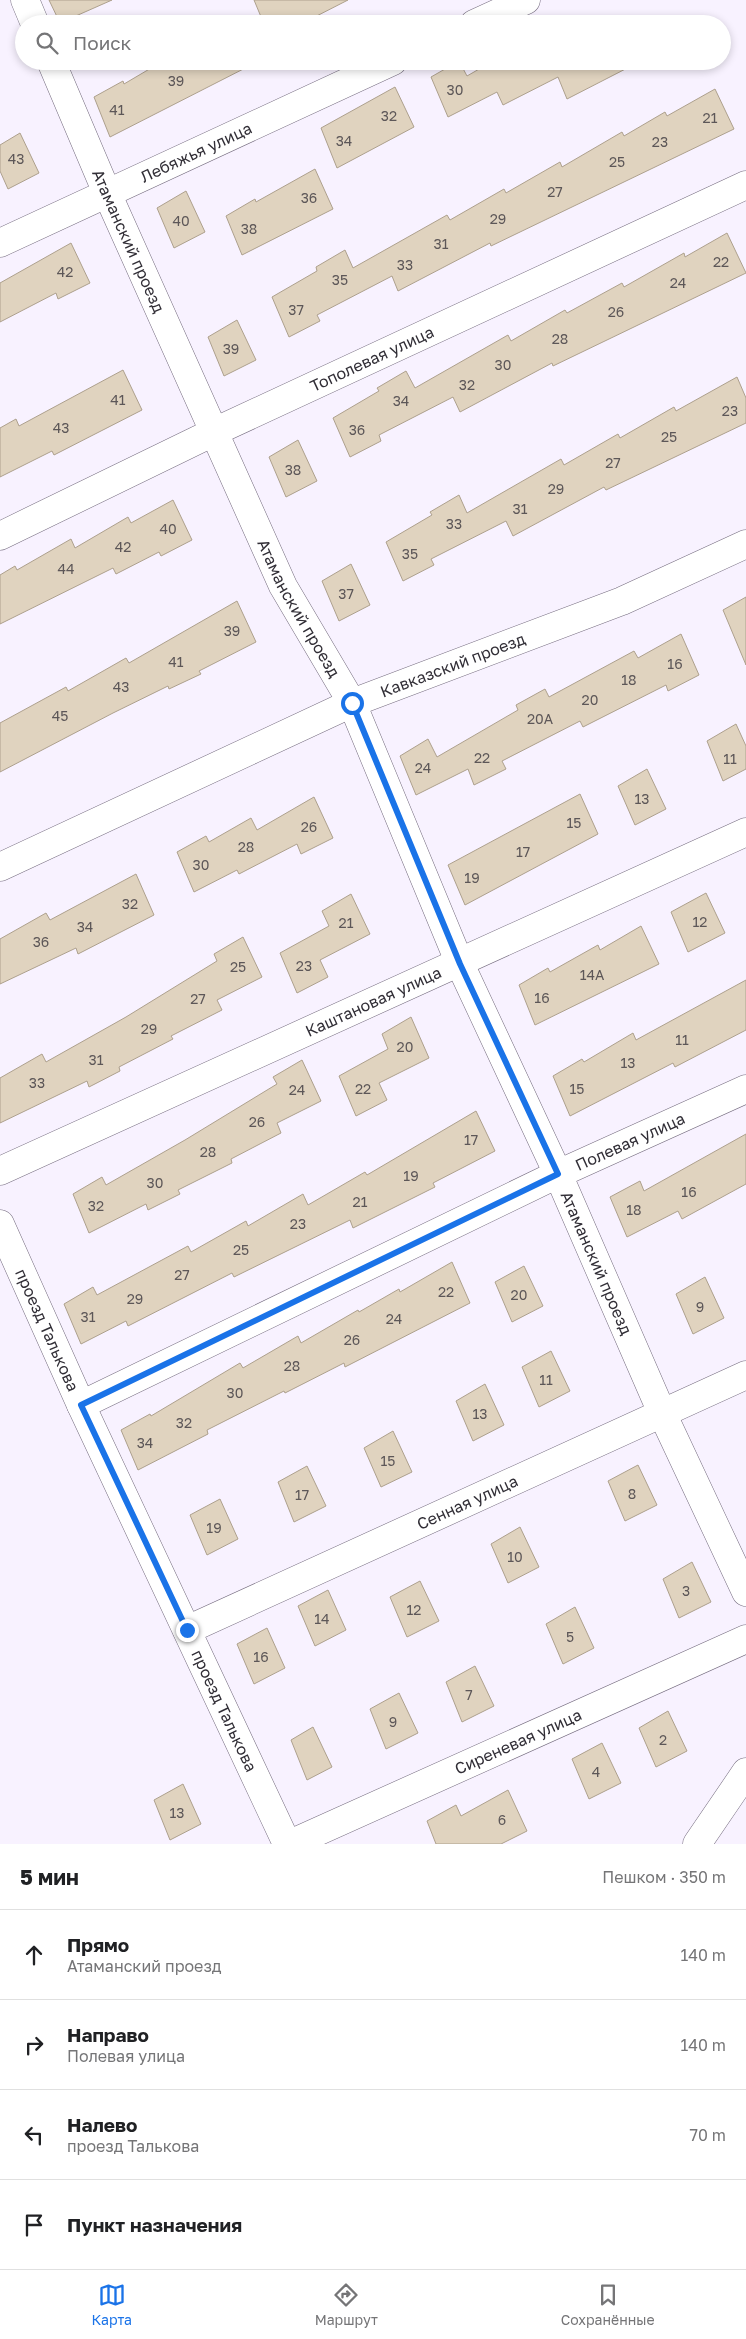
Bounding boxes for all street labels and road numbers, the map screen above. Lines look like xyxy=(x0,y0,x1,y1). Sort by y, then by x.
street label: Лебяжья улица xyxy=(137,118,255,187)
street label: Атаманский проезд xyxy=(88,166,169,316)
street label: Тополевая улица xyxy=(307,321,437,396)
street label: Атаманский проезд xyxy=(253,536,345,681)
street label: Кавказский проезд xyxy=(377,628,528,701)
street label: Каштановая улица xyxy=(302,962,444,1041)
street label: Полевая улица xyxy=(572,1108,688,1175)
street label: Атаманский проезд xyxy=(557,1188,637,1338)
street label: проезд Талькова xyxy=(11,1265,84,1394)
street label: Сенная улица xyxy=(414,1470,521,1534)
street label: проезд Талькова xyxy=(187,1647,262,1775)
street label: Сиреневая улица xyxy=(451,1704,585,1779)

